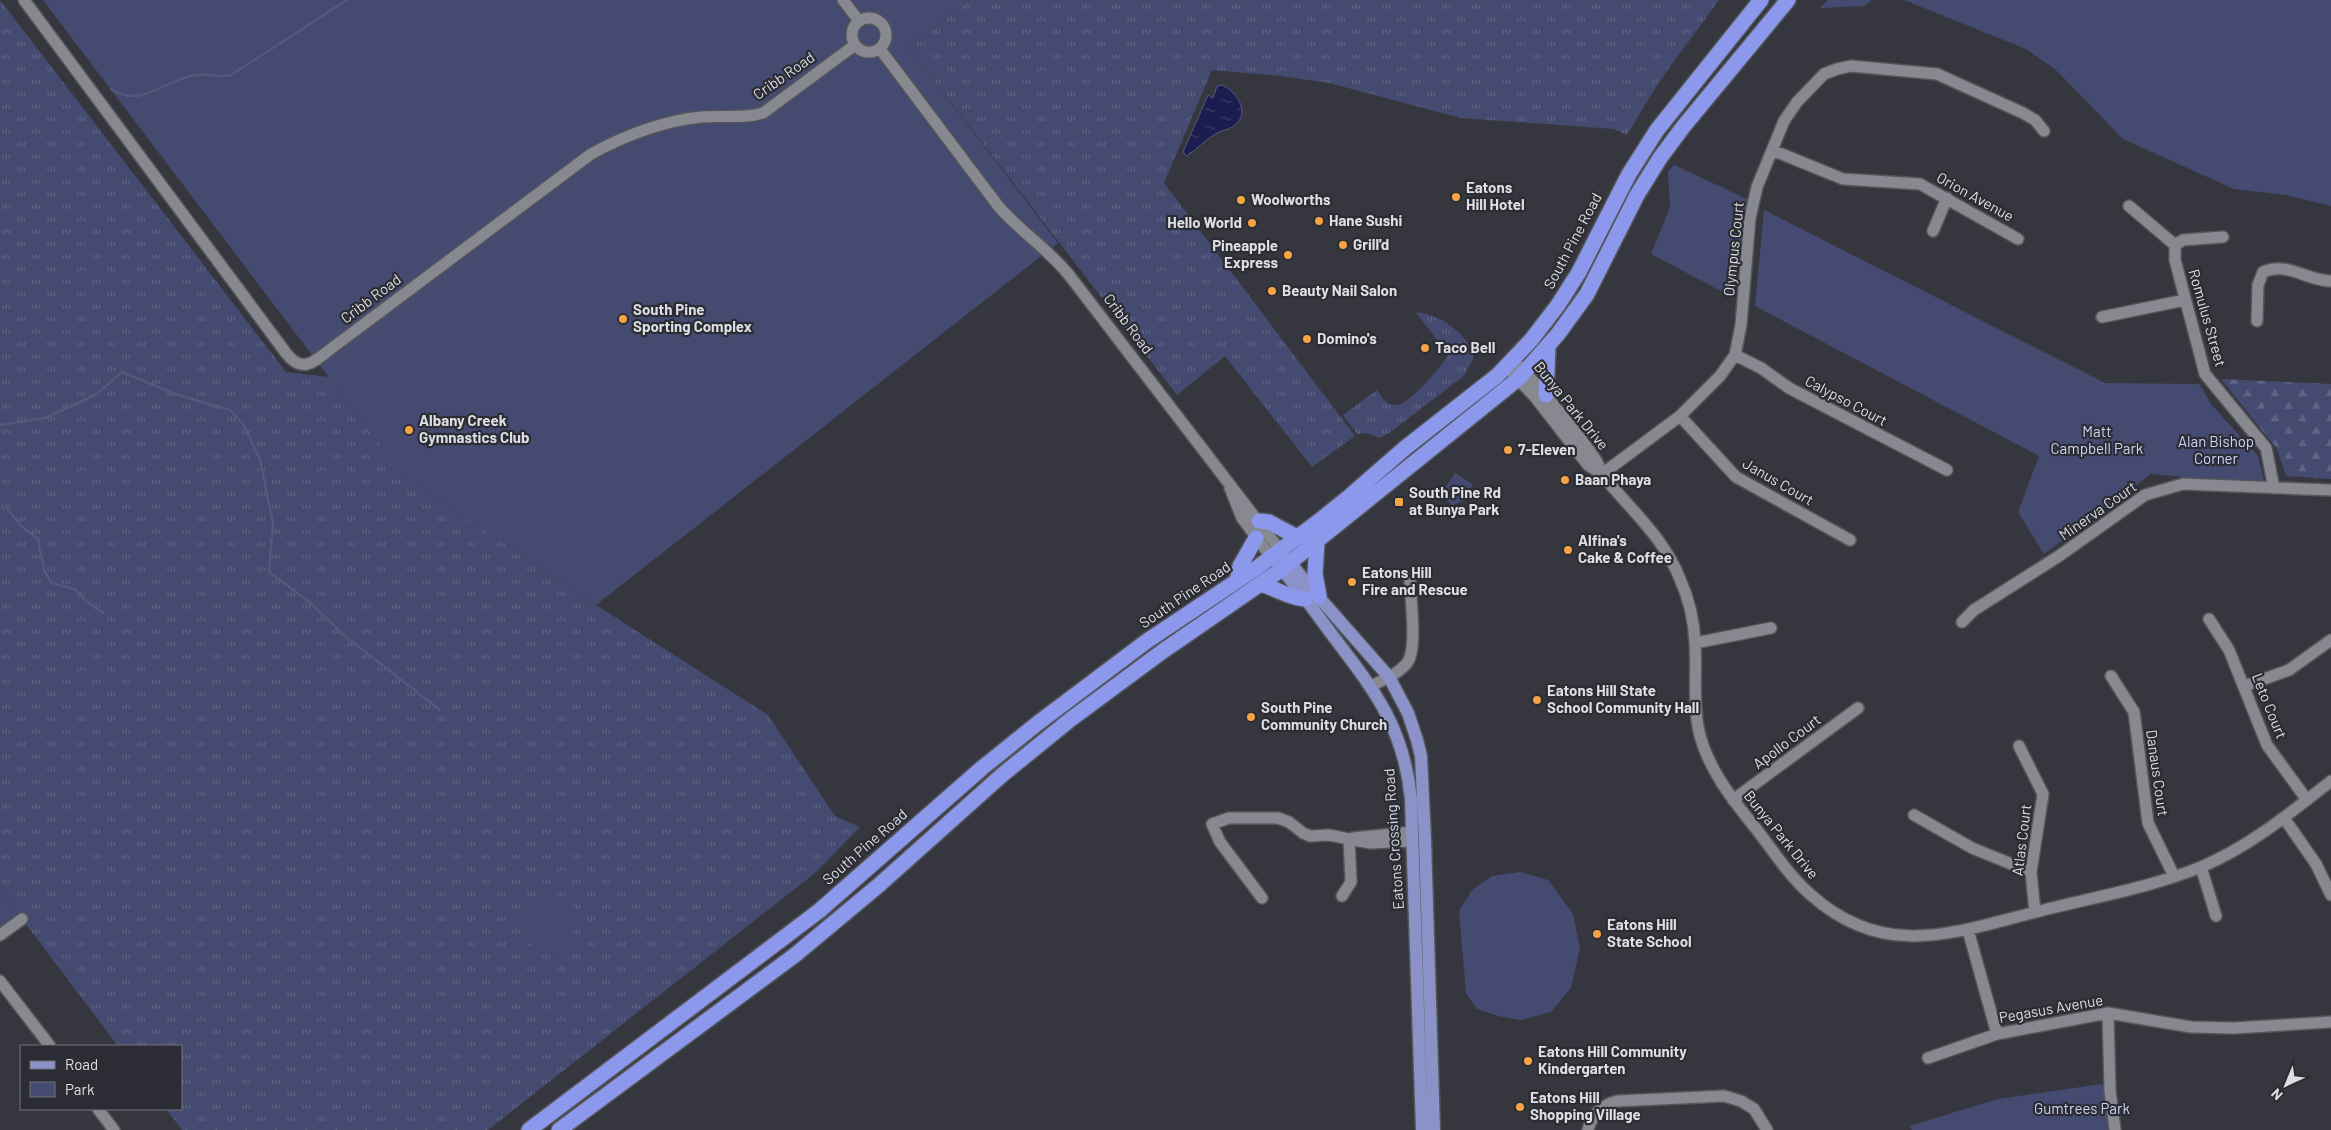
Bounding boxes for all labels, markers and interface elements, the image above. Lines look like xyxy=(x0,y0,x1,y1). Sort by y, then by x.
street label: Cribb Road xyxy=(749,47,818,103)
street label: Orion Avenue xyxy=(1934,168,2017,225)
place label: Eatons Hill Hotel xyxy=(1466,178,1525,213)
street label: South Pine Road xyxy=(1539,189,1605,292)
place label: Woolworths xyxy=(1251,190,1331,208)
marker: Eatons Hill Hotel xyxy=(1450,191,1462,203)
marker: Woolworths xyxy=(1235,194,1247,206)
street label: Olympus Court xyxy=(1719,201,1747,297)
place label: Hane Sushi xyxy=(1329,211,1403,229)
place label: Hello World xyxy=(1167,213,1242,231)
marker: Hane Sushi xyxy=(1313,215,1325,227)
marker: Hello World xyxy=(1246,217,1258,229)
place label: Grill'd xyxy=(1353,235,1389,253)
place label: Pineapple Express xyxy=(1212,236,1278,271)
marker: Grill'd xyxy=(1337,239,1349,251)
marker: Pineapple Express xyxy=(1282,249,1294,261)
street label: Romulus Street xyxy=(2185,267,2230,368)
street label: Cribb Road xyxy=(337,270,404,327)
place label: Beauty Nail Salon xyxy=(1282,281,1397,299)
marker: Beauty Nail Salon xyxy=(1266,285,1278,297)
street label: Cribb Road xyxy=(1100,290,1157,357)
place label: South Pine Sporting Complex xyxy=(633,300,752,335)
marker: South Pine Sporting Complex xyxy=(617,313,629,325)
place label: Domino's xyxy=(1317,329,1377,347)
marker: Domino's xyxy=(1301,333,1313,345)
place label: Taco Bell xyxy=(1435,338,1495,356)
marker: Taco Bell xyxy=(1419,342,1431,354)
street label: Bunya Park Drive xyxy=(1531,358,1613,453)
street label: Calypso Court xyxy=(1802,371,1890,429)
place label: Albany Creek Gymnastics Club xyxy=(419,411,529,446)
park label: Matt Campbell Park xyxy=(2051,422,2144,457)
marker: Albany Creek Gymnastics Club xyxy=(403,424,415,436)
park label: Alan Bishop Corner xyxy=(2178,432,2254,467)
place label: 7-Eleven xyxy=(1518,440,1575,458)
marker: 7-Eleven xyxy=(1502,444,1514,456)
street label: Janus Court xyxy=(1740,454,1817,509)
place label: Baan Phaya xyxy=(1575,470,1651,488)
marker: Baan Phaya xyxy=(1559,474,1571,486)
street label: Minerva Court xyxy=(2055,477,2140,543)
place label: South Pine Rd at Bunya Park xyxy=(1409,483,1501,518)
marker: South Pine Rd at Bunya Park xyxy=(1393,496,1405,508)
place label: Alfina's Cake & Coffee xyxy=(1578,531,1672,566)
marker: Alfina's Cake & Coffee xyxy=(1562,544,1574,556)
street label: South Pine Road xyxy=(1135,557,1234,631)
place label: Eatons Hill Fire and Rescue xyxy=(1362,563,1468,598)
marker: Eatons Hill Fire and Rescue xyxy=(1346,576,1358,588)
street label: Leto Court xyxy=(2249,670,2291,741)
place label: Eatons Hill State School Community Hall xyxy=(1547,681,1699,716)
marker: Eatons Hill State School Community Hall xyxy=(1531,694,1543,706)
place label: South Pine Community Church xyxy=(1261,698,1387,733)
street label: Apollo Court xyxy=(1749,710,1824,772)
marker: South Pine Community Church xyxy=(1245,711,1257,723)
street label: Danaus Court xyxy=(2143,728,2173,817)
street label: Eatons Crossing Road xyxy=(1379,768,1407,910)
street label: Bunya Park Drive xyxy=(1741,787,1823,882)
street label: Atlas Court xyxy=(2008,803,2034,877)
street label: South Pine Road xyxy=(818,805,910,888)
place label: Eatons Hill State School xyxy=(1607,915,1692,950)
marker: Eatons Hill State School xyxy=(1591,928,1603,940)
street label: Pegasus Avenue xyxy=(1997,990,2104,1026)
place label: Eatons Hill Community Kindergarten xyxy=(1538,1042,1687,1077)
legend xyxy=(20,1045,182,1110)
text: Road xyxy=(65,1055,98,1073)
marker: Eatons Hill Community Kindergarten xyxy=(1522,1055,1534,1067)
north arrow xyxy=(2261,1060,2311,1110)
text: Park xyxy=(65,1080,95,1098)
text: N xyxy=(2267,1085,2286,1104)
place label: Eatons Hill Shopping Village xyxy=(1530,1088,1641,1123)
park label: Gumtrees Park xyxy=(2034,1099,2131,1117)
marker: Eatons Hill Shopping Village xyxy=(1514,1101,1526,1113)

